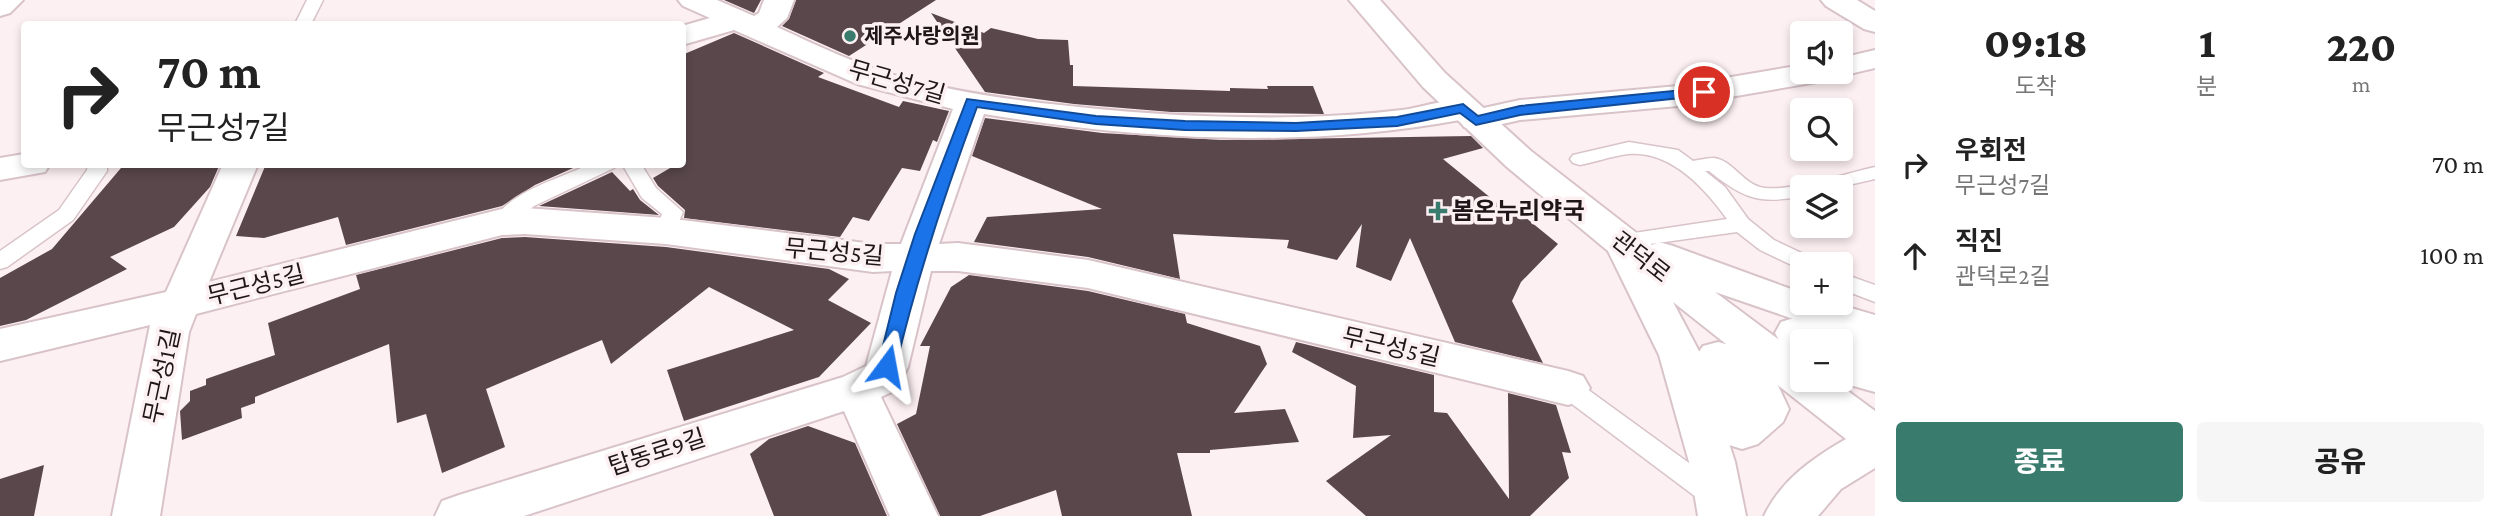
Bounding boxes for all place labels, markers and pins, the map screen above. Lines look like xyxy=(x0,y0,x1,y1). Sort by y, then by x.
place label: 제주사랑의원 xyxy=(864,24,980,48)
marker: 제주사랑의원 xyxy=(842,28,858,44)
pin xyxy=(1674,62,1734,122)
place label: 봄온누리약국 xyxy=(1452,197,1584,224)
marker: 봄온누리약국 xyxy=(1430,203,1446,219)

